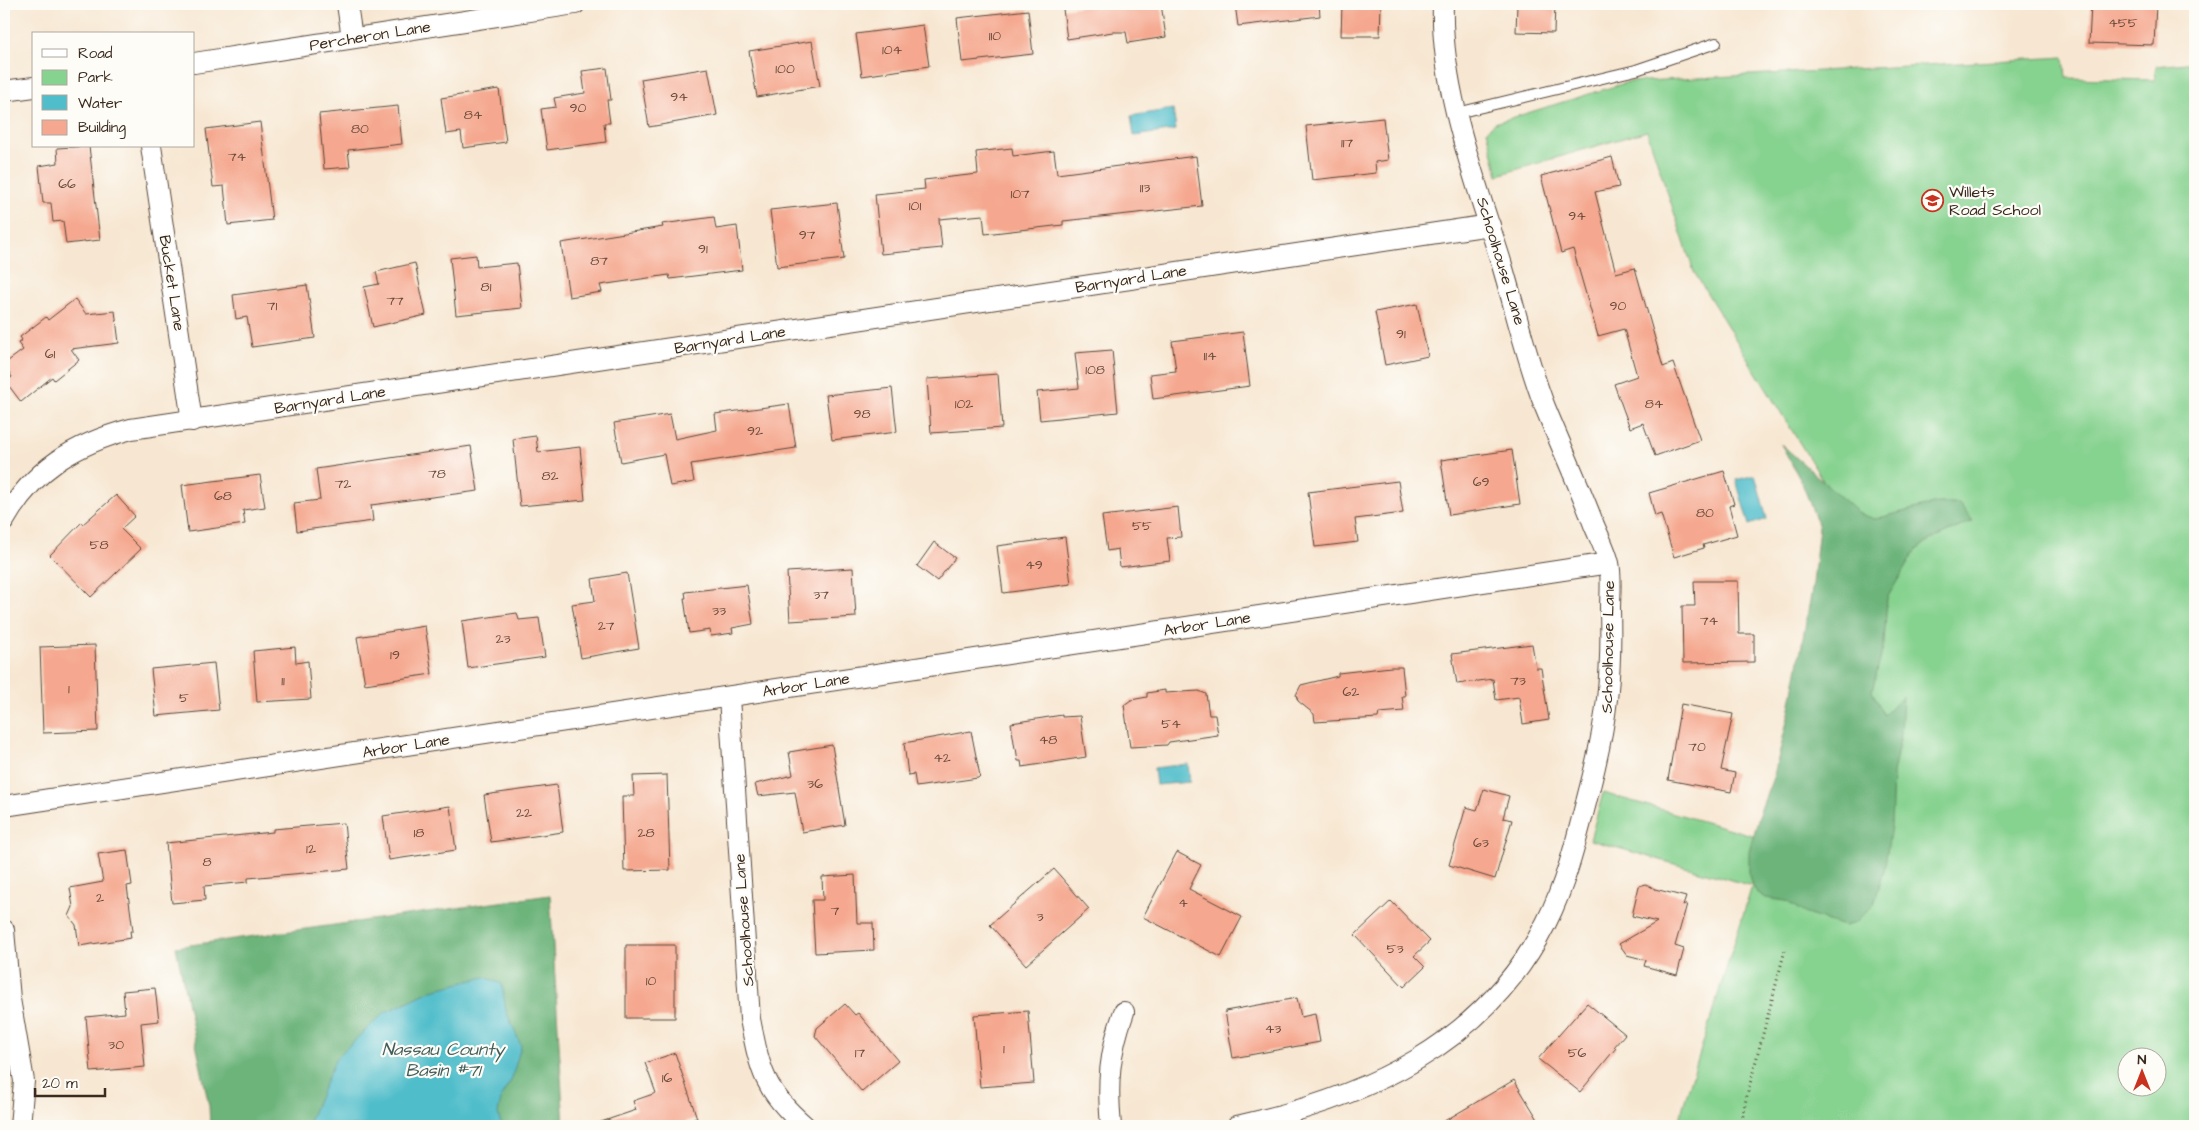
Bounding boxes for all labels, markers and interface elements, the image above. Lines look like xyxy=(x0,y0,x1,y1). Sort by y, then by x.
house number: 455 xyxy=(2108,13,2138,33)
street label: Percheron Lane xyxy=(308,16,433,56)
house number: 110 xyxy=(989,26,1001,46)
legend xyxy=(32,32,195,148)
house number: 104 xyxy=(882,40,903,60)
text: Road xyxy=(78,43,113,64)
house number: 100 xyxy=(775,59,795,79)
text: Park xyxy=(78,67,113,88)
house number: 94 xyxy=(670,87,688,107)
text: Water xyxy=(78,93,122,114)
house number: 90 xyxy=(570,98,587,118)
house number: 84 xyxy=(464,105,483,125)
text: Building xyxy=(78,117,126,139)
house number: 80 xyxy=(351,119,369,139)
house number: 117 xyxy=(1341,133,1353,153)
house number: 74 xyxy=(228,147,247,167)
house number: 66 xyxy=(58,174,76,194)
house number: 113 xyxy=(1140,178,1150,198)
place label: Willets Road School xyxy=(1949,181,2041,221)
house number: 107 xyxy=(1010,184,1030,204)
school or university icon: Willets Road School xyxy=(1921,189,1945,213)
street label: Schoolhouse Lane xyxy=(1471,194,1531,328)
house number: 101 xyxy=(909,196,921,216)
house number: 94 xyxy=(1568,206,1586,226)
house number: 97 xyxy=(799,225,816,245)
street label: Bucket Lane xyxy=(154,233,190,333)
house number: 91 xyxy=(698,239,708,259)
house number: 87 xyxy=(590,251,608,271)
street label: Barnyard Lane xyxy=(1074,259,1189,300)
house number: 81 xyxy=(481,277,492,297)
house number: 77 xyxy=(386,291,404,311)
house number: 71 xyxy=(267,296,277,316)
house number: 90 xyxy=(1610,296,1627,316)
street label: Barnyard Lane xyxy=(673,320,788,361)
house number: 91 xyxy=(1396,324,1406,344)
house number: 61 xyxy=(45,344,55,364)
house number: 114 xyxy=(1203,346,1217,366)
house number: 108 xyxy=(1085,360,1105,380)
street label: Barnyard Lane xyxy=(273,380,388,421)
house number: 102 xyxy=(955,394,973,414)
house number: 84 xyxy=(1645,394,1664,414)
house number: 98 xyxy=(853,404,871,424)
house number: 92 xyxy=(747,421,763,441)
house number: 78 xyxy=(428,464,446,484)
house number: 82 xyxy=(541,466,559,486)
house number: 69 xyxy=(1473,472,1489,492)
house number: 72 xyxy=(335,474,351,494)
house number: 68 xyxy=(214,486,232,506)
house number: 80 xyxy=(1696,503,1714,523)
house number: 55 xyxy=(1132,516,1152,536)
house number: 58 xyxy=(90,535,109,555)
house number: 49 xyxy=(1025,555,1043,575)
street label: Schoolhouse Lane xyxy=(1596,580,1620,714)
house number: 37 xyxy=(813,585,829,605)
house number: 33 xyxy=(712,601,726,621)
street label: Arbor Lane xyxy=(1162,606,1253,642)
house number: 74 xyxy=(1700,611,1719,631)
house number: 27 xyxy=(598,616,615,636)
house number: 23 xyxy=(495,629,511,649)
house number: 19 xyxy=(390,645,400,665)
street label: Arbor Lane xyxy=(761,667,852,703)
house number: 11 xyxy=(281,671,285,691)
house number: 73 xyxy=(1510,671,1526,691)
house number: 1 xyxy=(68,679,70,699)
house number: 62 xyxy=(1343,682,1359,702)
house number: 5 xyxy=(179,688,189,708)
house number: 54 xyxy=(1161,714,1181,734)
street label: Arbor Lane xyxy=(361,728,452,764)
house number: 48 xyxy=(1039,730,1057,750)
house number: 70 xyxy=(1688,737,1706,757)
house number: 42 xyxy=(933,748,951,768)
house number: 36 xyxy=(807,774,823,794)
house number: 22 xyxy=(516,803,532,823)
house number: 18 xyxy=(414,823,424,843)
house number: 28 xyxy=(637,823,655,843)
house number: 63 xyxy=(1473,833,1489,853)
house number: 12 xyxy=(306,839,316,859)
house number: 8 xyxy=(202,852,212,872)
street label: Schoolhouse Lane xyxy=(728,853,760,987)
house number: 2 xyxy=(96,888,104,908)
house number: 4 xyxy=(1178,893,1188,913)
house number: 7 xyxy=(831,901,840,921)
house number: 3 xyxy=(1036,907,1044,927)
house number: 53 xyxy=(1386,939,1404,959)
house number: 10 xyxy=(646,971,656,991)
house number: 43 xyxy=(1265,1019,1281,1039)
house number: 30 xyxy=(108,1035,124,1055)
water label: Nassau County Basin #71 xyxy=(382,1037,506,1083)
house number: 1 xyxy=(1003,1039,1005,1059)
house number: 17 xyxy=(855,1043,866,1063)
house number: 56 xyxy=(1568,1043,1587,1063)
north arrow xyxy=(2116,1048,2166,1098)
text: N xyxy=(2138,1050,2147,1070)
scale bar xyxy=(35,1065,105,1097)
house number: 16 xyxy=(662,1068,673,1088)
text: 20 m xyxy=(42,1073,78,1094)

